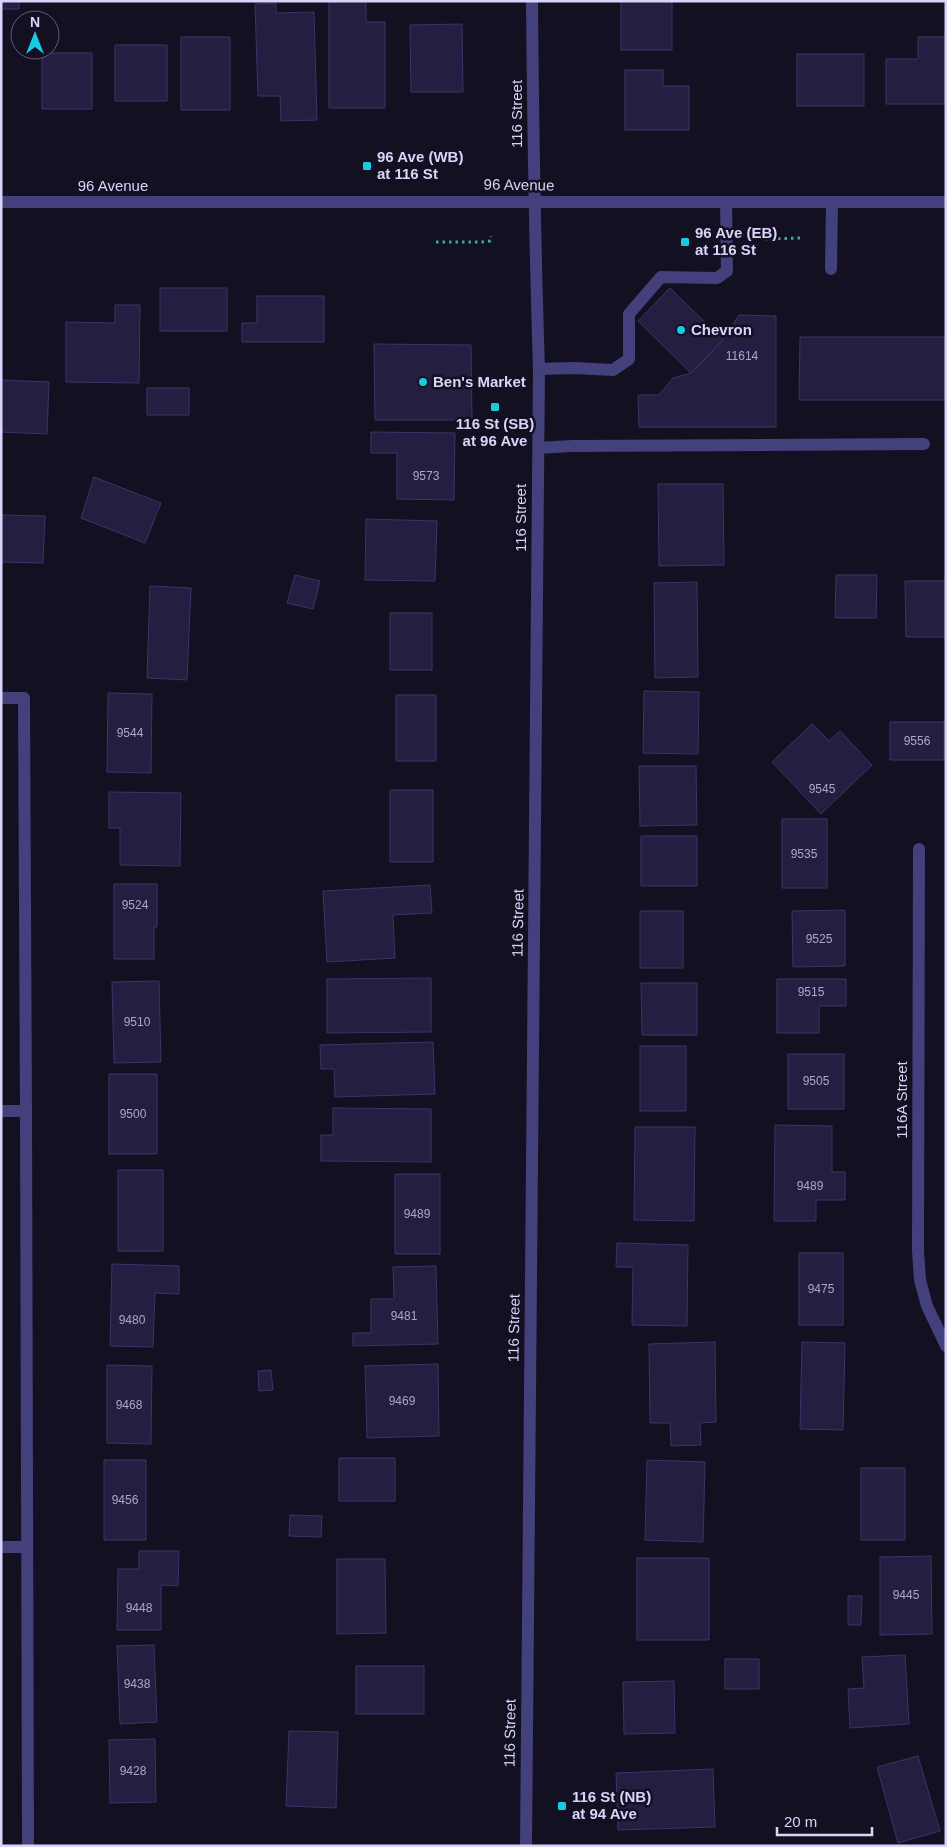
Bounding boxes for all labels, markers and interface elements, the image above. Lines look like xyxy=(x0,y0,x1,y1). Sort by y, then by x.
north arrow xyxy=(10,10,60,60)
text: N xyxy=(30,14,40,30)
street label: 116 Street xyxy=(508,79,525,148)
place label: 96 Ave (WB) at 116 St xyxy=(377,148,463,182)
marker: 96 Ave (WB) at 116 St xyxy=(361,160,373,172)
street label: 96 Avenue xyxy=(484,175,554,194)
street label: 96 Avenue xyxy=(78,177,148,194)
place label: 96 Ave (EB) at 116 St xyxy=(695,224,777,258)
marker: 96 Ave (EB) at 116 St xyxy=(679,236,691,248)
place label: Chevron xyxy=(691,321,752,338)
marker: Chevron xyxy=(675,324,687,336)
house number: 11614 xyxy=(726,349,759,363)
place label: Ben's Market xyxy=(433,373,526,390)
marker: Ben's Market xyxy=(417,376,429,388)
marker: 116 St (SB) at 96 Ave xyxy=(489,401,501,413)
place label: 116 St (SB) at 96 Ave xyxy=(456,415,534,449)
house number: 9573 xyxy=(413,469,440,483)
street label: 116 Street xyxy=(512,483,529,552)
house number: 9544 xyxy=(117,726,144,740)
house number: 9556 xyxy=(904,734,931,748)
house number: 9545 xyxy=(809,782,836,796)
house number: 9535 xyxy=(791,847,818,861)
street label: 116 Street xyxy=(508,888,527,957)
house number: 9524 xyxy=(122,898,149,912)
house number: 9525 xyxy=(806,932,833,946)
house number: 9515 xyxy=(798,985,825,999)
house number: 9510 xyxy=(124,1015,151,1029)
street label: 116A Street xyxy=(893,1061,910,1139)
house number: 9505 xyxy=(803,1074,830,1088)
house number: 9500 xyxy=(120,1107,147,1121)
house number: 9489 xyxy=(797,1179,824,1193)
house number: 9489 xyxy=(404,1207,431,1221)
house number: 9475 xyxy=(808,1282,835,1296)
street label: 116 Street xyxy=(504,1293,523,1362)
house number: 9481 xyxy=(391,1309,418,1323)
house number: 9480 xyxy=(119,1313,146,1327)
house number: 9469 xyxy=(389,1394,416,1408)
house number: 9468 xyxy=(116,1398,143,1412)
house number: 9456 xyxy=(112,1493,139,1507)
house number: 9445 xyxy=(893,1588,920,1602)
house number: 9448 xyxy=(126,1601,153,1615)
house number: 9438 xyxy=(124,1677,151,1691)
street label: 116 Street xyxy=(500,1698,519,1767)
house number: 9428 xyxy=(120,1764,147,1778)
place label: 116 St (NB) at 94 Ave xyxy=(572,1788,651,1822)
marker: 116 St (NB) at 94 Ave xyxy=(556,1800,568,1812)
scale bar xyxy=(777,1804,872,1836)
text: 20 m xyxy=(784,1813,817,1830)

